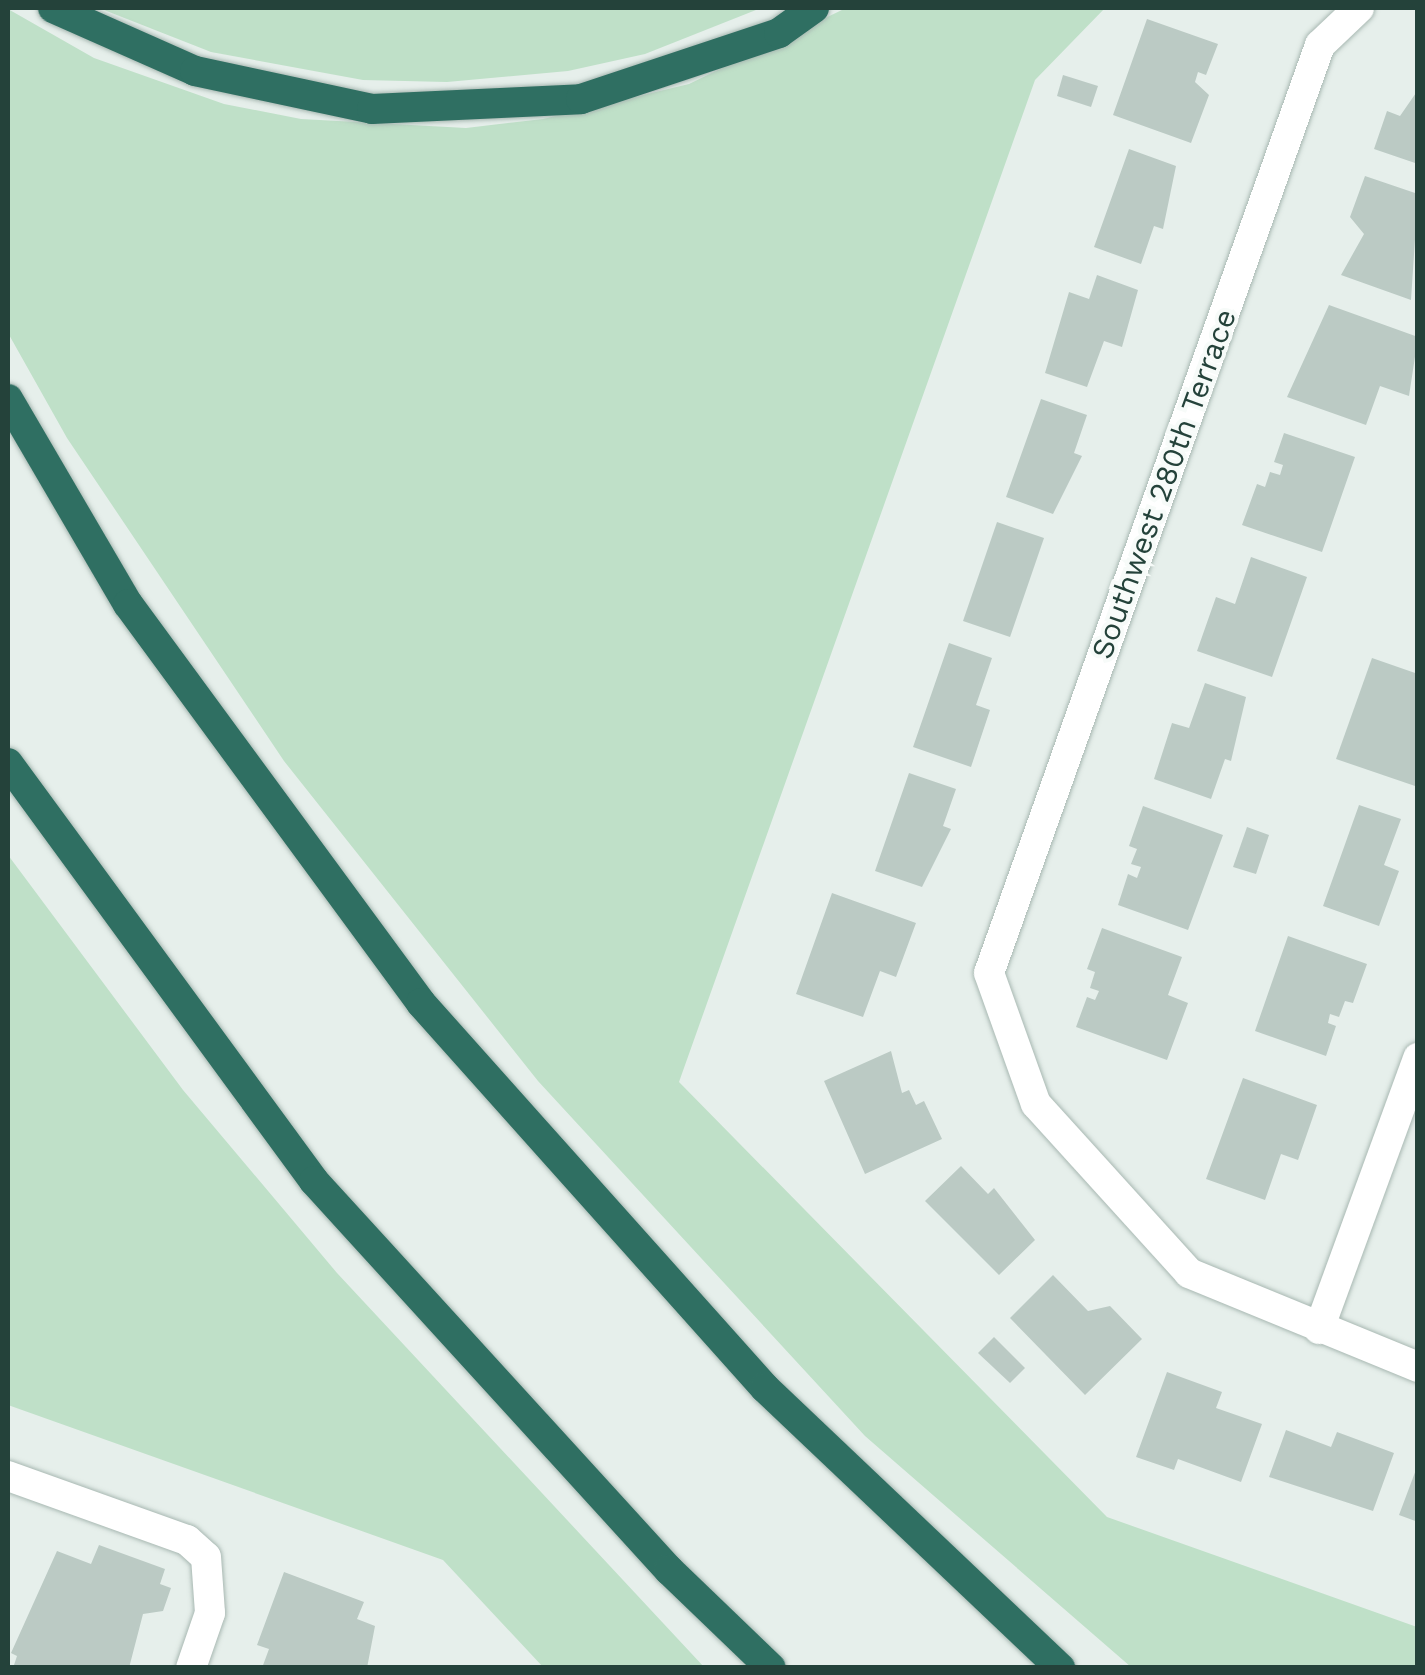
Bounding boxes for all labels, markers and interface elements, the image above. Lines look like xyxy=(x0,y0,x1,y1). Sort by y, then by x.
street label: Southwest 280th Terrace xyxy=(1084,304,1244,664)

